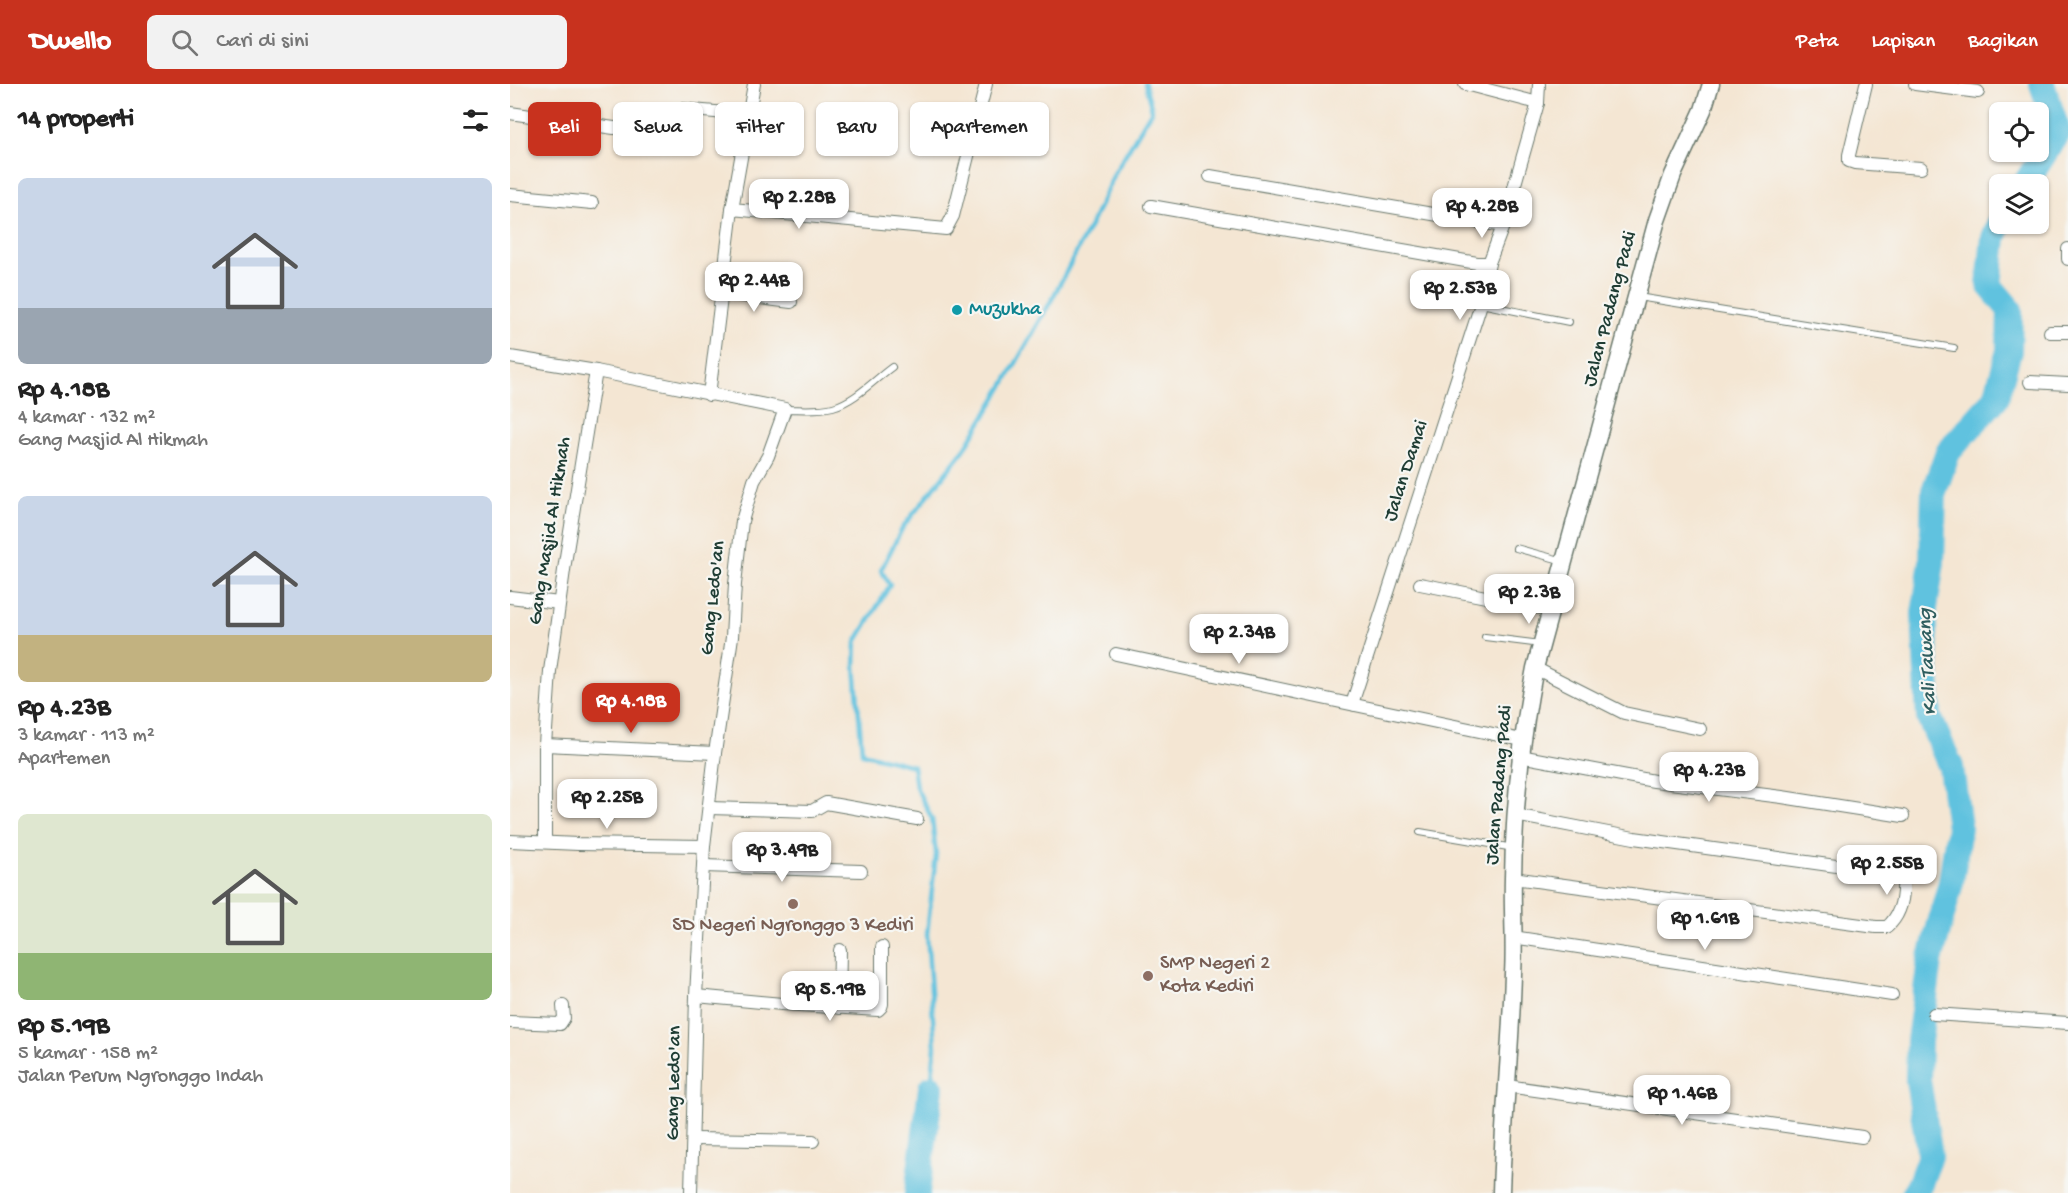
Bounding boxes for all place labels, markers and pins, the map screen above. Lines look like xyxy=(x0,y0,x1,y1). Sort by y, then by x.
pin: Rp 2.28B xyxy=(737,179,861,230)
pin: Rp 4.28B xyxy=(1420,188,1544,239)
pin: Rp 2.44B xyxy=(692,262,816,313)
pin: Rp 2.53B xyxy=(1398,270,1522,321)
place label: Muzukha xyxy=(969,299,1042,322)
marker: Muzukha xyxy=(950,303,964,317)
pin: Rp 2.3B xyxy=(1474,574,1584,625)
pin: Rp 2.34B xyxy=(1177,614,1301,665)
pin: Rp 4.18B xyxy=(569,683,693,734)
pin: Rp 4.23B xyxy=(1647,752,1771,803)
pin: Rp 2.25B xyxy=(545,779,669,830)
pin: Rp 3.49B xyxy=(720,832,844,883)
pin: Rp 2.55B xyxy=(1825,845,1949,896)
marker: SD Negeri Ngronggo 3 Kediri xyxy=(786,897,800,911)
pin: Rp 1.61B xyxy=(1643,900,1767,951)
place label: SD Negeri Ngronggo 3 Kediri xyxy=(672,915,914,938)
place label: SMP Negeri 2 Kota Kediri xyxy=(1160,953,1270,999)
marker: SMP Negeri 2 Kota Kediri xyxy=(1141,969,1155,983)
pin: Rp 5.19B xyxy=(768,971,892,1022)
pin: Rp 1.46B xyxy=(1620,1075,1744,1126)

